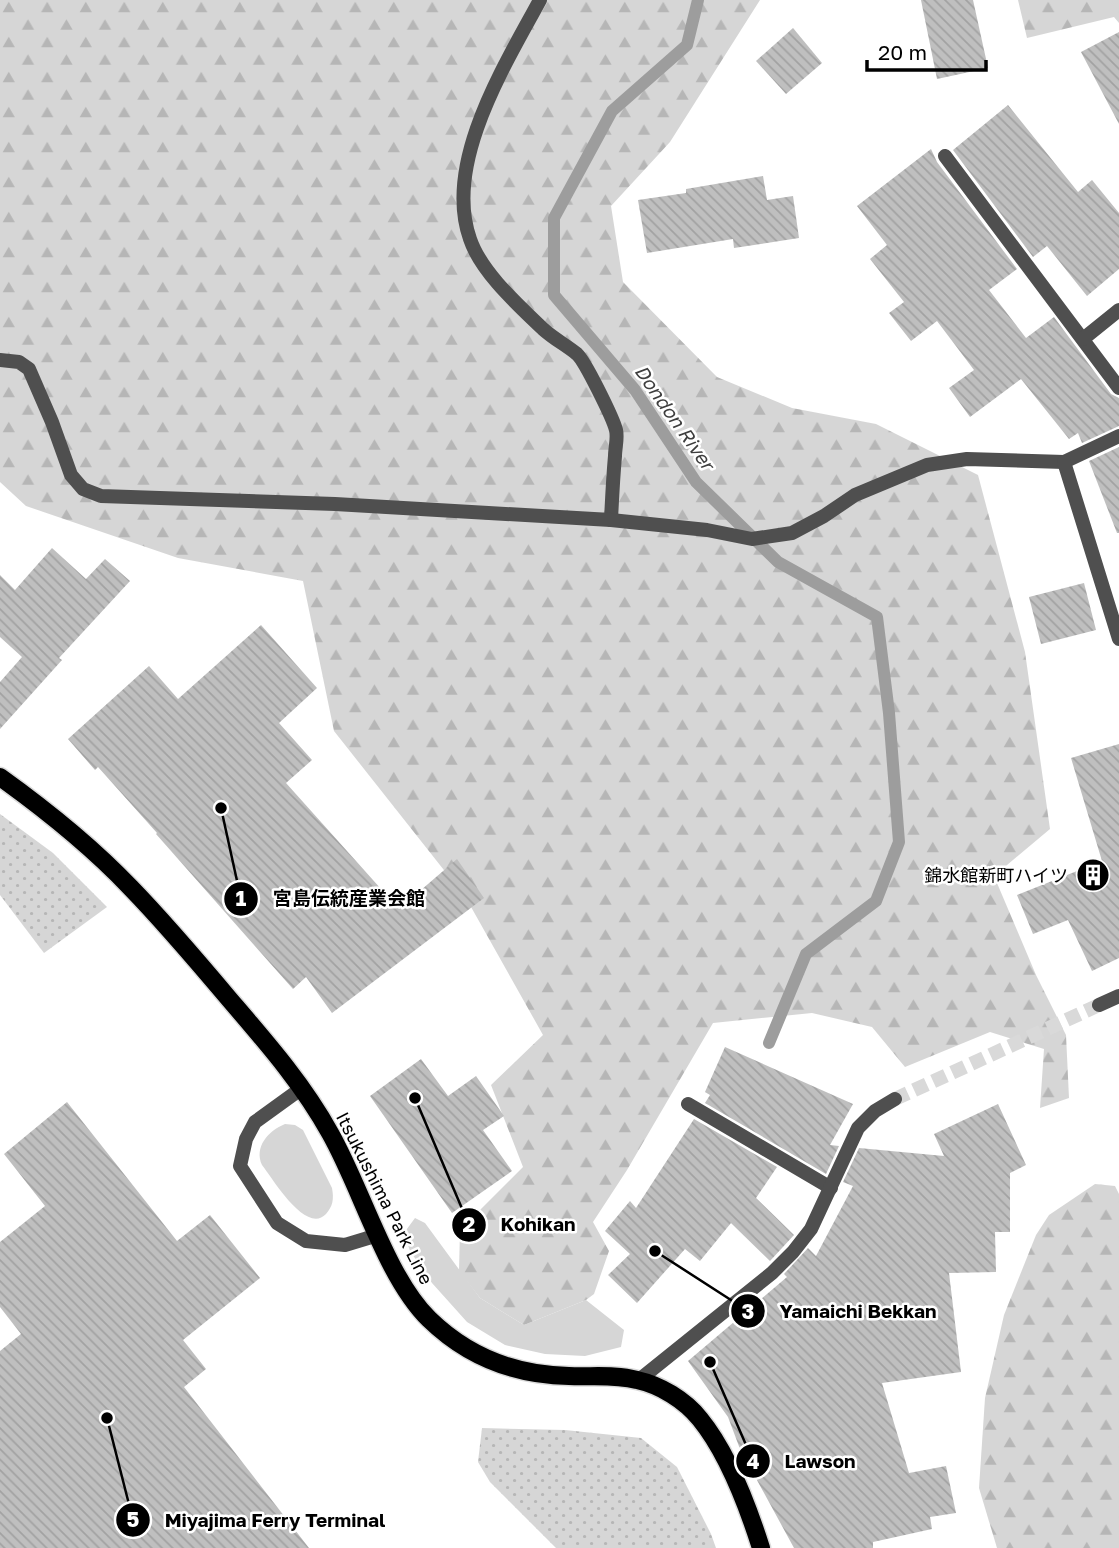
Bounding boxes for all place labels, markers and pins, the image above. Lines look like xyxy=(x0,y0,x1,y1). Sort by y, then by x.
building icon: 錦水館新町ハイツ xyxy=(1074,856,1112,894)
place label: 錦水館新町ハイツ xyxy=(924,864,1068,886)
callout: 宮島伝統産業会館 xyxy=(224,879,439,919)
callout: Kohikan xyxy=(451,1205,589,1245)
callout: Yamaichi Bekkan xyxy=(731,1291,951,1331)
callout: Lawson xyxy=(735,1441,869,1481)
callout: Miyajima Ferry Terminal xyxy=(116,1500,400,1540)

